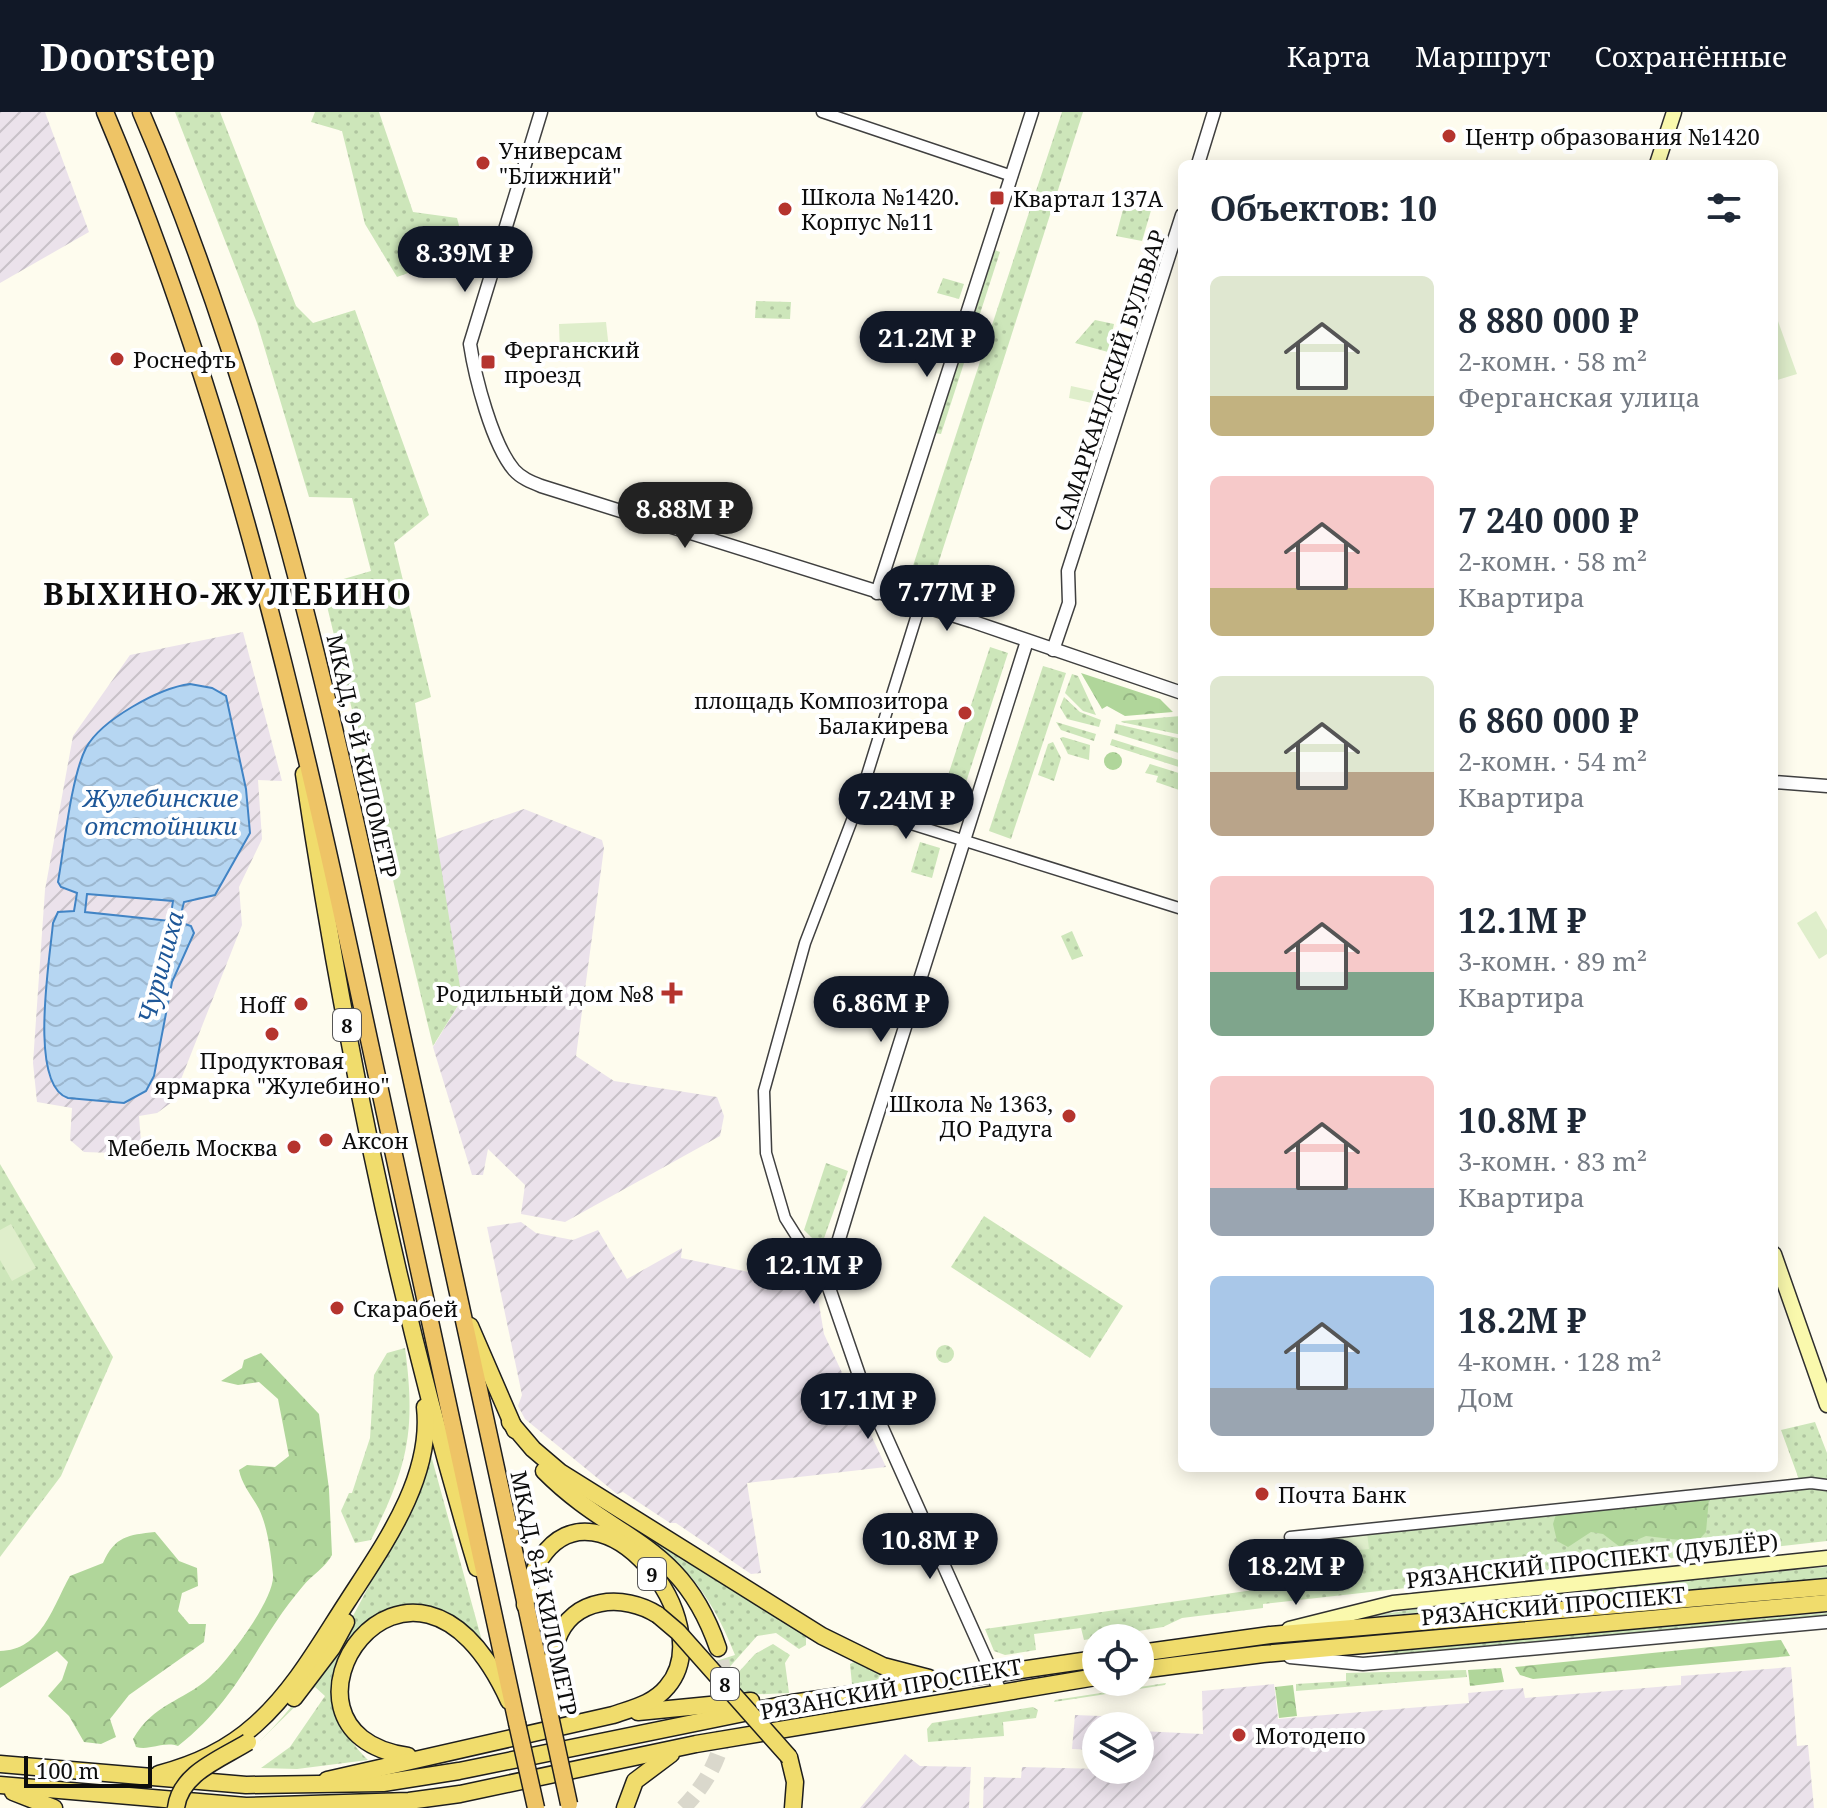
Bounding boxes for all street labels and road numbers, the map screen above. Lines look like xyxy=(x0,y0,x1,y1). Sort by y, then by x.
street label: САМАРКАНДСКИЙ БУЛЬВАР xyxy=(1046,225,1172,535)
street label: МКАД, 9-Й КИЛОМЕТР xyxy=(320,631,406,881)
road number: 8 xyxy=(333,1009,361,1041)
street label: МКАД, 8-Й КИЛОМЕТР xyxy=(504,1468,586,1718)
street label: РЯЗАНСКИЙ ПРОСПЕКТ (ДУБЛЁР) xyxy=(1405,1526,1779,1594)
road number: 9 xyxy=(638,1558,666,1590)
street label: РЯЗАНСКИЙ ПРОСПЕКТ xyxy=(1420,1578,1687,1631)
street label: РЯЗАНСКИЙ ПРОСПЕКТ xyxy=(758,1650,1024,1726)
road number: 8 xyxy=(711,1668,739,1700)

